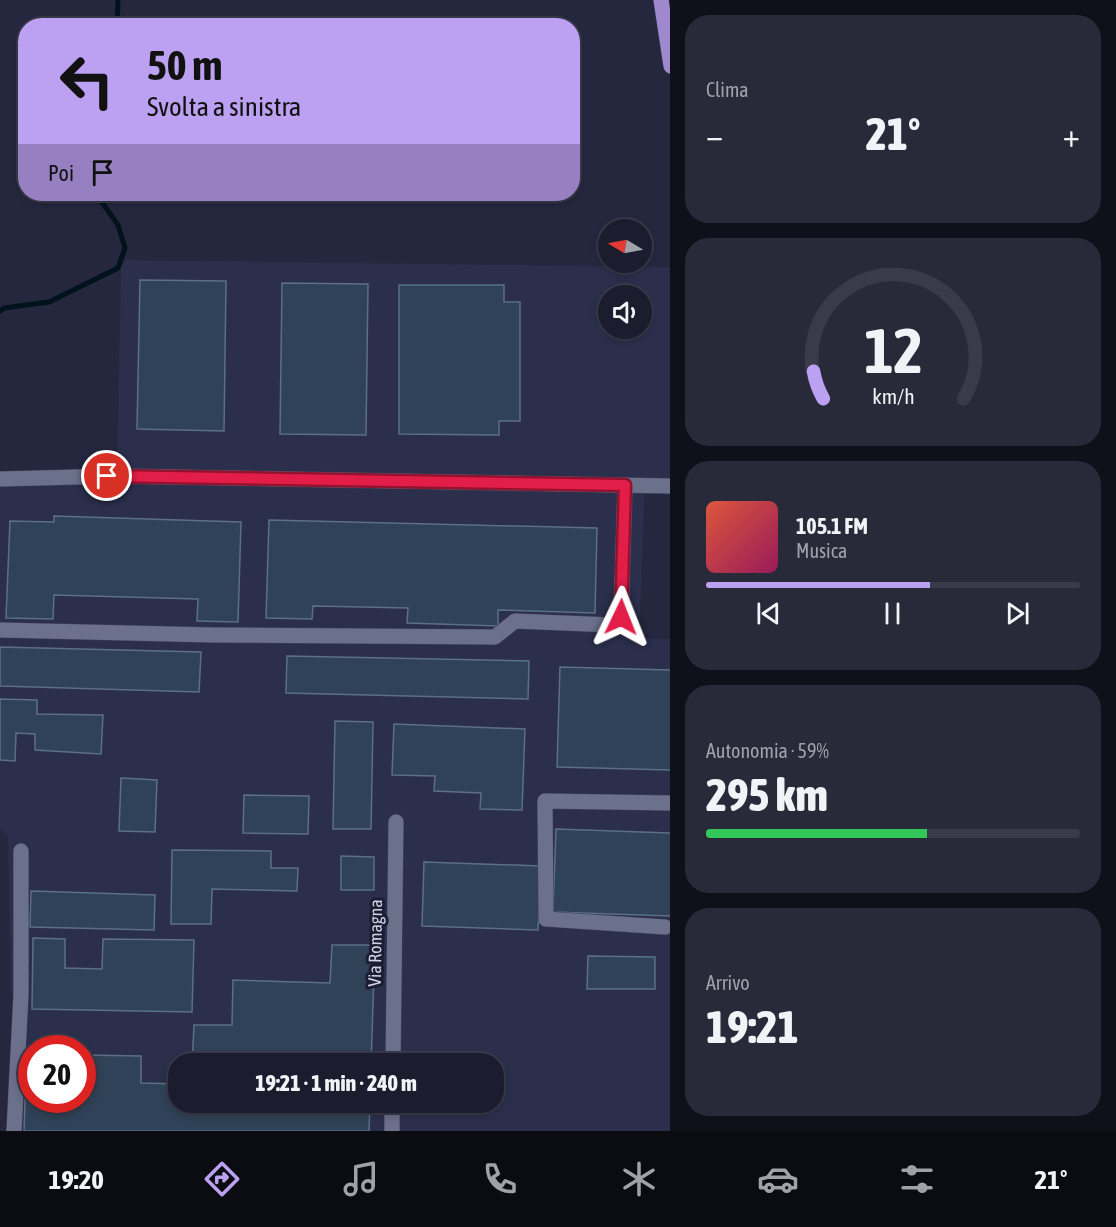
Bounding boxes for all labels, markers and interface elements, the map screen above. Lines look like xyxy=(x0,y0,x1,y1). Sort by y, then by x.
text: 50 m xyxy=(147,41,222,89)
icon: left xyxy=(48,42,126,120)
text: Clima xyxy=(706,78,749,101)
text: Svolta a sinistra xyxy=(147,91,301,122)
text: 21° xyxy=(866,108,920,160)
text: − xyxy=(706,116,723,154)
text: + xyxy=(1063,116,1080,154)
icon: arrive xyxy=(86,156,119,189)
text: Poi xyxy=(48,160,74,186)
north arrow xyxy=(598,219,652,273)
map controls xyxy=(598,219,652,339)
button: sound xyxy=(598,285,652,339)
text: 12 xyxy=(864,315,922,386)
text: km/h xyxy=(872,385,914,410)
pin xyxy=(81,450,132,501)
icon: arrive xyxy=(90,459,123,492)
text: 105.1 FM xyxy=(796,513,868,539)
text: Musica xyxy=(796,539,847,562)
position arrow xyxy=(589,585,653,649)
icon: previous xyxy=(752,597,785,630)
icon: pause xyxy=(876,597,909,630)
icon: next xyxy=(1001,597,1034,630)
text: Autonomia · 59% xyxy=(706,739,829,762)
text: 295 km xyxy=(706,769,828,821)
street label: Via Romagna xyxy=(364,899,386,987)
text: Arrivo xyxy=(706,971,750,994)
text: 19:21 xyxy=(706,1001,799,1053)
speed limit sign: 20 xyxy=(18,1035,96,1113)
text: 19:21 · 1 min · 240 m xyxy=(255,1070,417,1096)
icon: directions xyxy=(201,1158,243,1200)
icon: music xyxy=(340,1158,382,1200)
icon: phone xyxy=(479,1158,521,1200)
icon: climate xyxy=(618,1158,660,1200)
icon: car xyxy=(757,1158,799,1200)
icon: filters xyxy=(896,1158,938,1200)
text: 19:20 xyxy=(48,1164,104,1195)
text: 21° xyxy=(1035,1164,1067,1195)

